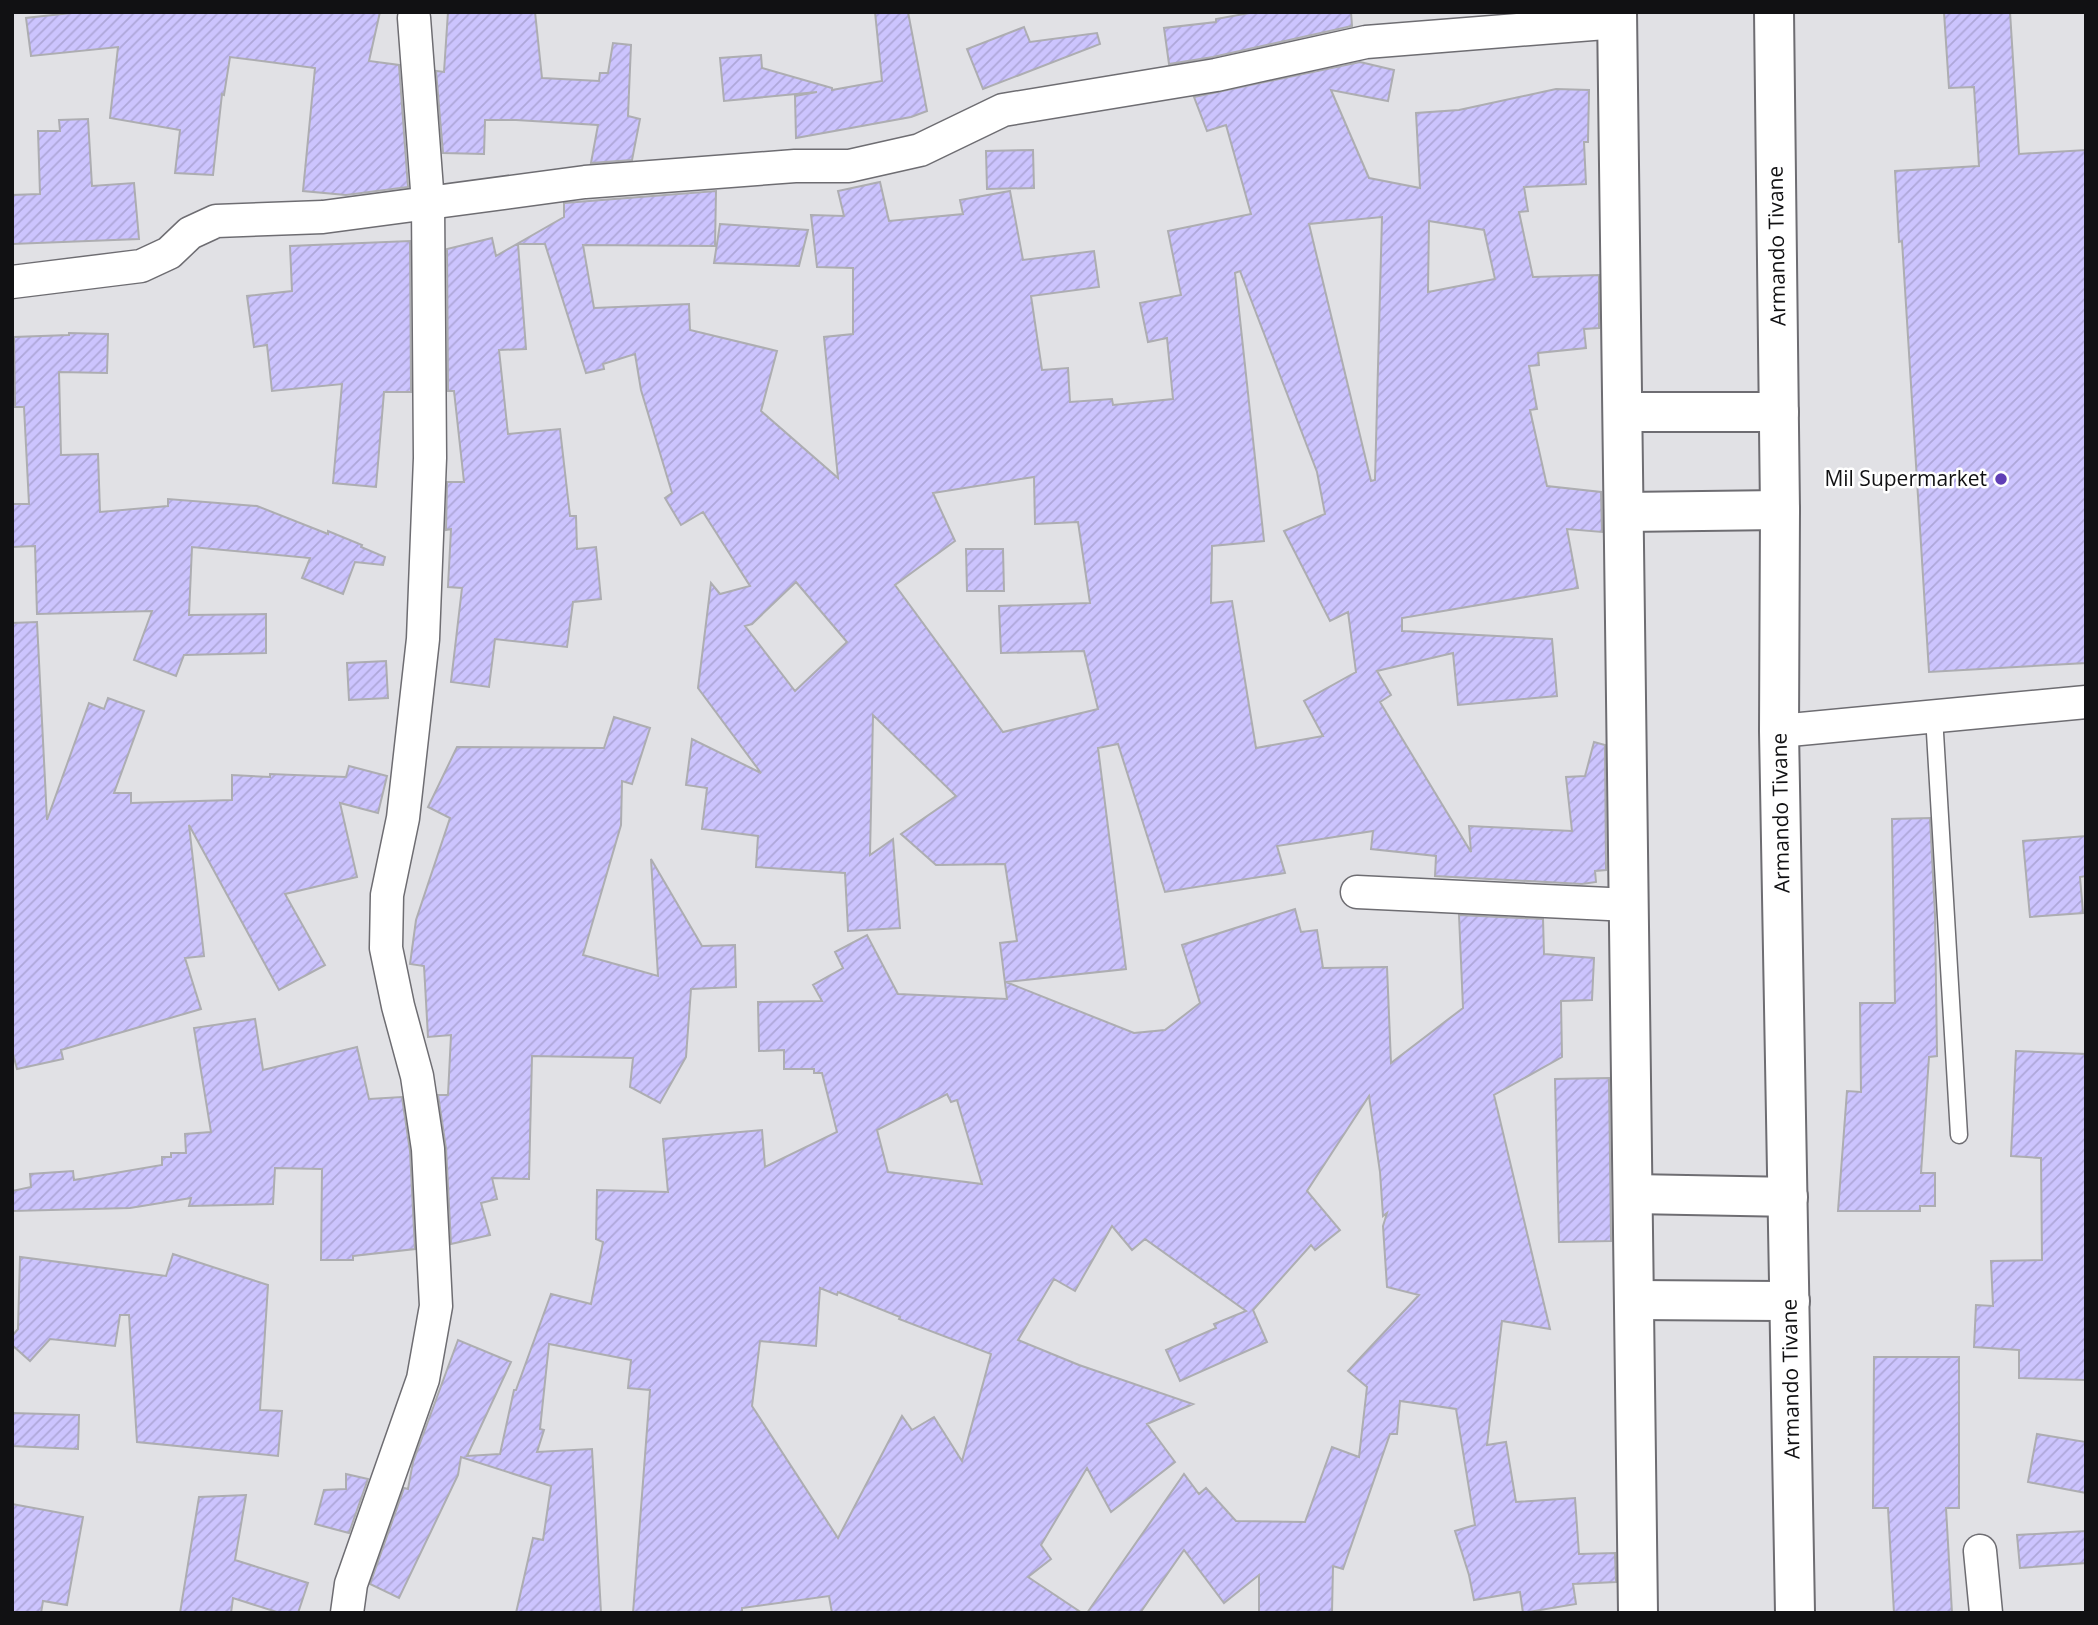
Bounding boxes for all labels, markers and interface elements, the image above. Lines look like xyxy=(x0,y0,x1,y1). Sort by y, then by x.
street label: Armando Tivane xyxy=(1761,166,1791,326)
place label: Mil Supermarket xyxy=(1824,464,1987,492)
marker: Mil Supermarket xyxy=(1993,471,2009,487)
street label: Armando Tivane xyxy=(1765,733,1795,893)
street label: Armando Tivane xyxy=(1775,1299,1805,1459)

